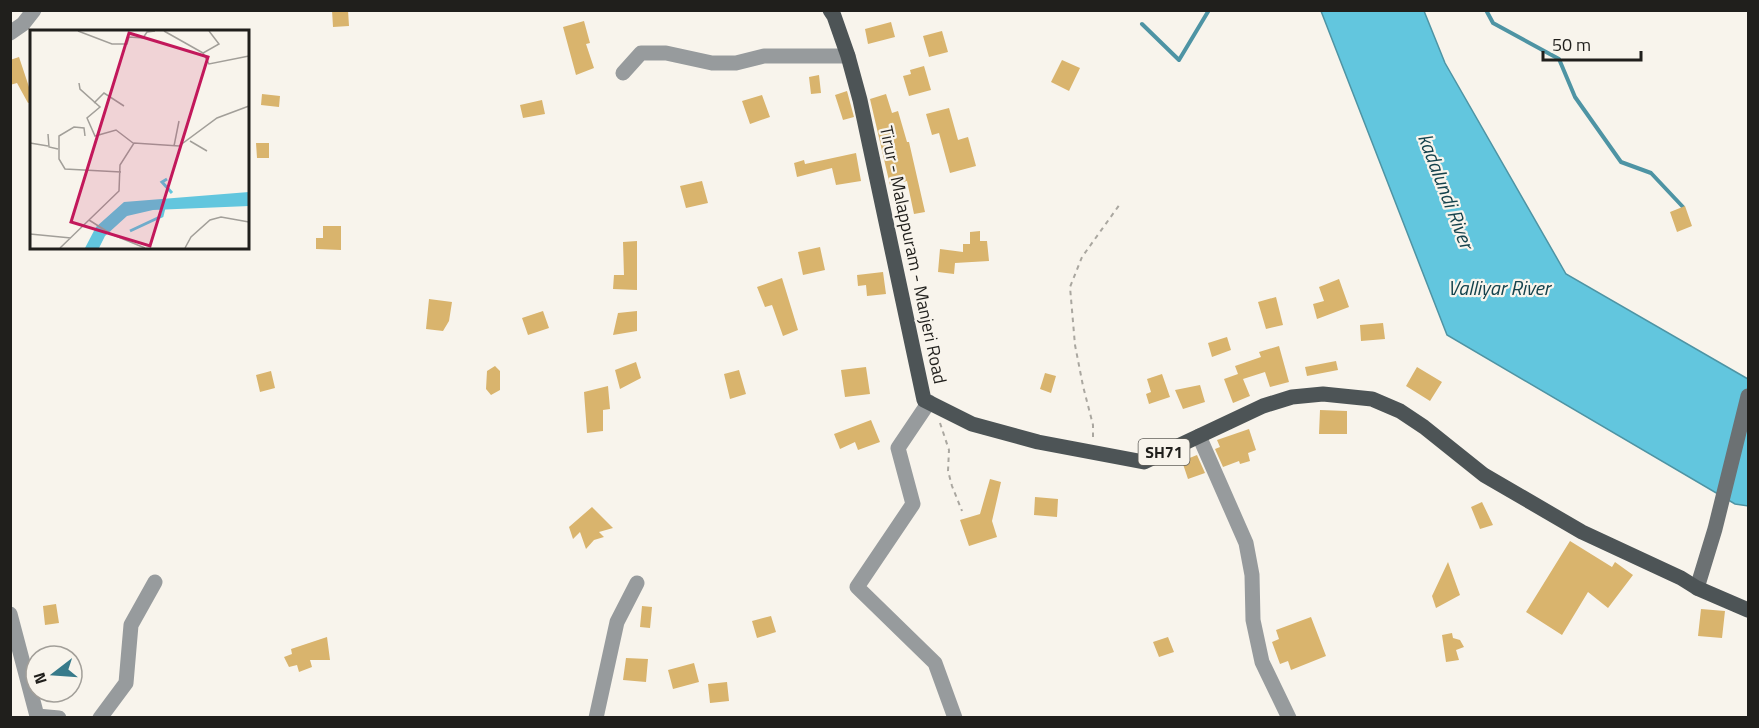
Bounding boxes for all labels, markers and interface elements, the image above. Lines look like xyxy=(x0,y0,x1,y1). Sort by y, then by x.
scale bar xyxy=(1543,24,1640,62)
inset map xyxy=(30,30,249,249)
text: 50 m xyxy=(1552,31,1591,58)
street label: Tirur - Malappuram - Manjeri Road xyxy=(873,123,954,386)
water label: kadalundi River xyxy=(1410,129,1484,255)
water label: Valliyar River xyxy=(1448,272,1553,303)
road number: SH71 xyxy=(1138,439,1190,465)
north arrow xyxy=(24,644,84,704)
text: N xyxy=(27,670,53,687)

